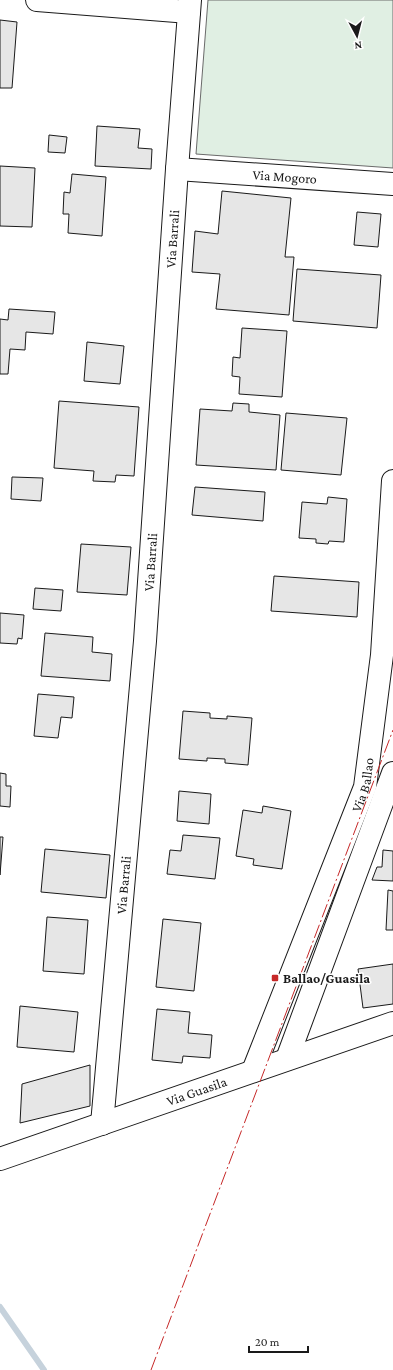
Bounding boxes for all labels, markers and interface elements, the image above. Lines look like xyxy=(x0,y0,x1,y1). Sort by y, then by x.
north arrow xyxy=(337,16,377,56)
text: N xyxy=(353,40,363,52)
street label: Via Mogoro xyxy=(252,166,317,187)
street label: Via Barrali xyxy=(162,209,182,268)
street label: Via Barrali xyxy=(140,532,160,592)
street label: Via Ballao xyxy=(348,757,377,814)
street label: Via Barrali xyxy=(113,855,134,915)
place label: Ballao/Guasila xyxy=(283,970,370,986)
marker: Ballao/Guasila xyxy=(270,973,280,983)
street label: Via Guasila xyxy=(164,1073,229,1109)
scale bar xyxy=(249,1328,308,1354)
text: 20 m xyxy=(255,1335,280,1349)

